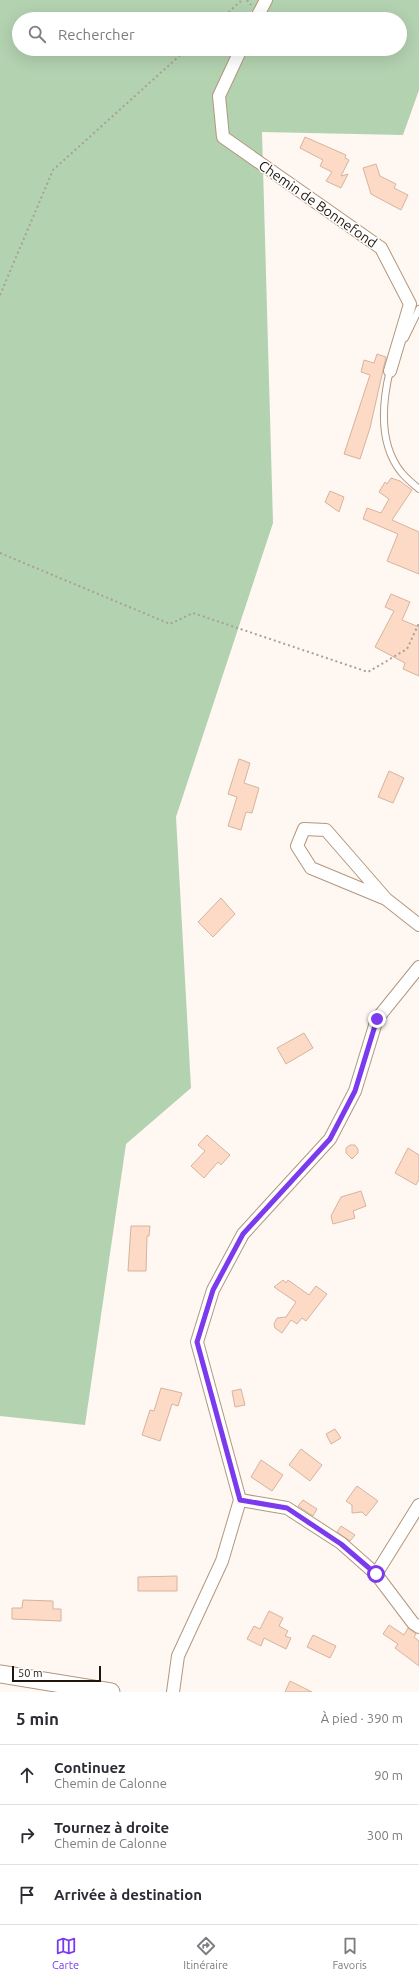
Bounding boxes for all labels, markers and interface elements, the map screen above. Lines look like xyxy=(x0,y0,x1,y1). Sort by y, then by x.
search box xyxy=(12,12,407,56)
icon: search xyxy=(26,23,48,45)
text: Rechercher xyxy=(58,26,135,43)
street label: Chemin de Bonnefond xyxy=(256,157,380,251)
route end xyxy=(368,1010,386,1028)
route start xyxy=(367,1565,385,1583)
scale bar xyxy=(12,1664,101,1683)
text: 50 m xyxy=(18,1667,42,1679)
text: 5 min xyxy=(16,1709,59,1728)
text: À pied · 390 m xyxy=(321,1711,403,1725)
text: Continuez xyxy=(54,1759,125,1776)
icon: ahead xyxy=(16,1764,38,1786)
text: 90 m xyxy=(374,1768,403,1782)
text: Chemin de Calonne xyxy=(54,1776,167,1790)
text: Tournez à droite xyxy=(54,1819,169,1836)
icon: right xyxy=(16,1824,38,1846)
text: 300 m xyxy=(367,1828,403,1842)
text: Chemin de Calonne xyxy=(54,1836,167,1850)
icon: arrive xyxy=(16,1884,38,1906)
text: Arrivée à destination xyxy=(54,1886,202,1903)
tab: Carte xyxy=(52,1935,79,1971)
tab: Itinéraire xyxy=(183,1935,228,1971)
tab: Favoris xyxy=(332,1935,367,1971)

